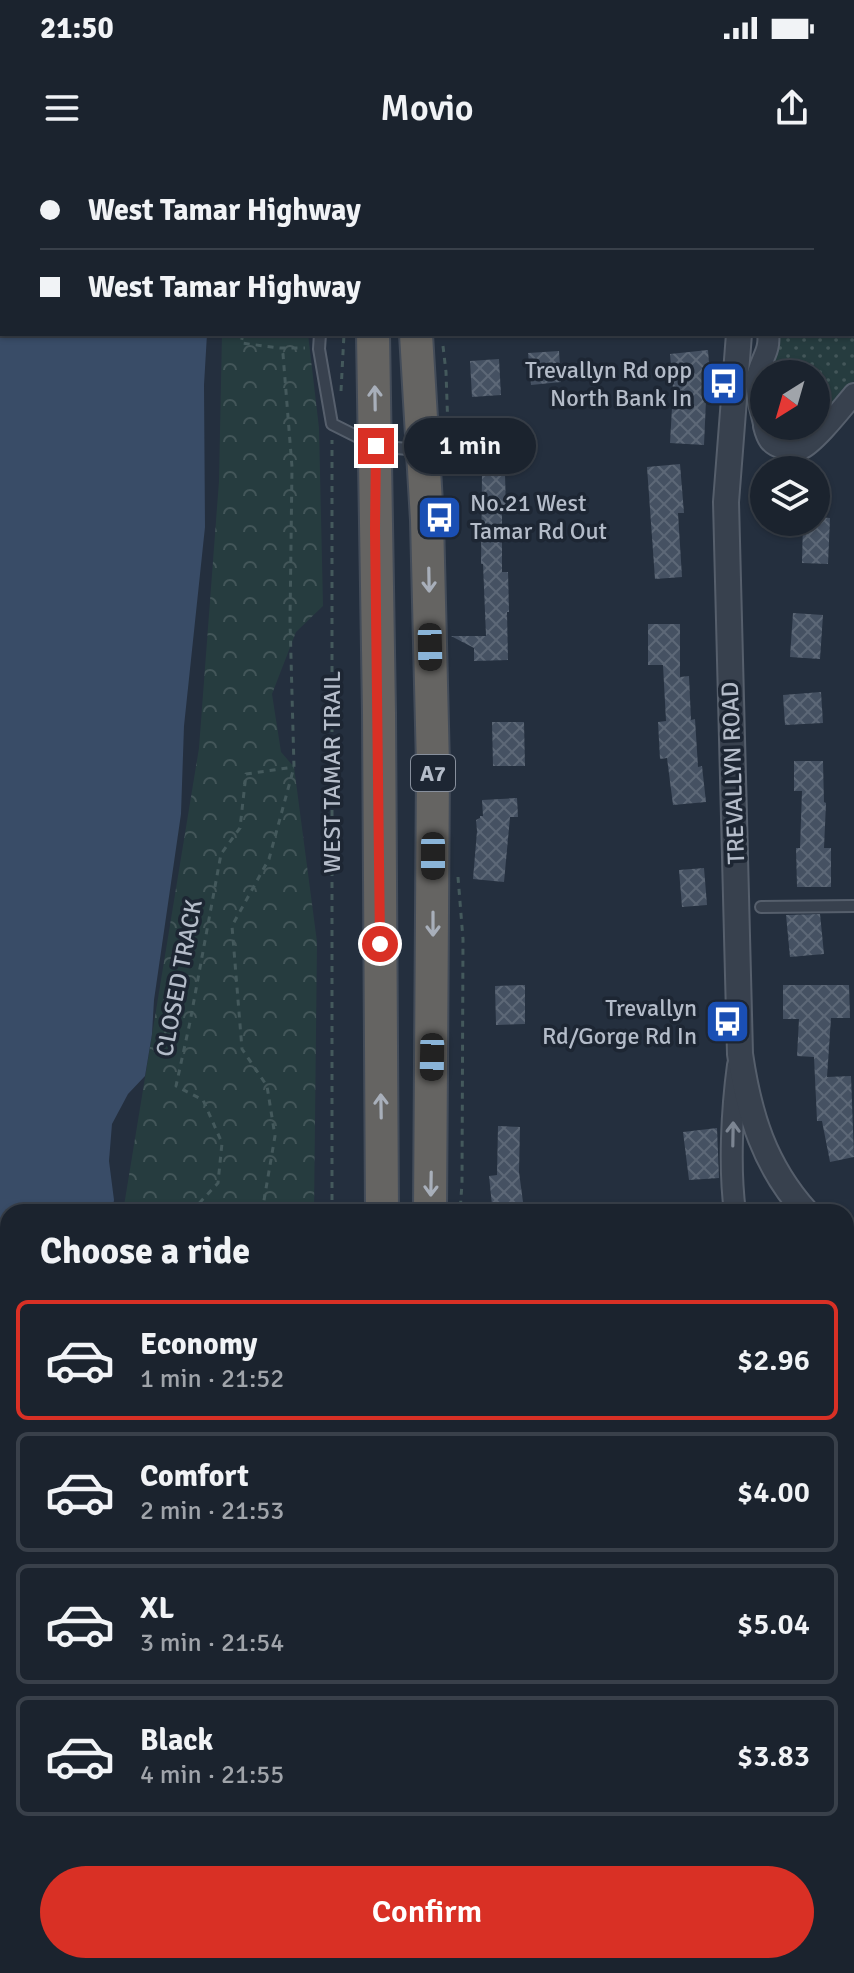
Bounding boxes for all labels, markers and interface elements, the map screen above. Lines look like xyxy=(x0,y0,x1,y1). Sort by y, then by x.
text: 21:50 xyxy=(40,10,114,47)
icon: menu xyxy=(40,86,84,130)
text: Movio xyxy=(380,86,474,131)
icon: share xyxy=(770,86,814,130)
text: West Tamar Highway xyxy=(88,192,361,229)
text: West Tamar Highway xyxy=(88,269,361,306)
place label: Trevallyn Rd opp North Bank In xyxy=(525,355,692,413)
bus stop icon: Trevallyn Rd opp North Bank In xyxy=(699,360,747,408)
north arrow xyxy=(750,360,830,440)
map controls xyxy=(750,360,830,536)
one-way arrow xyxy=(367,385,383,412)
callout: 1 min xyxy=(404,418,536,474)
route end xyxy=(358,428,394,464)
text: 1 min xyxy=(439,430,501,462)
button: layers xyxy=(750,456,830,536)
place label: No.21 West Tamar Rd Out xyxy=(470,488,607,546)
bus stop icon: No.21 West Tamar Rd Out xyxy=(415,493,463,541)
one-way arrow xyxy=(421,566,436,593)
car xyxy=(418,623,442,671)
street label: WEST TAMAR TRAIL xyxy=(317,671,347,873)
street label: TREVALLYN ROAD xyxy=(715,681,751,865)
road number: A7 xyxy=(411,755,455,791)
car xyxy=(421,832,445,880)
street label: CLOSED TRACK xyxy=(149,897,209,1059)
one-way arrow xyxy=(425,910,440,937)
route start xyxy=(362,926,398,962)
place label: Trevallyn Rd/Gorge Rd In xyxy=(542,993,697,1051)
bus stop icon: Trevallyn Rd/Gorge Rd In xyxy=(704,998,752,1046)
car xyxy=(420,1033,444,1081)
one-way arrow xyxy=(373,1093,389,1120)
one-way arrow xyxy=(725,1121,741,1148)
one-way arrow xyxy=(423,1170,438,1197)
text: Choose a ride xyxy=(40,1229,250,1274)
icon: car xyxy=(44,1324,116,1396)
text: Economy xyxy=(140,1326,257,1363)
text: $2.96 xyxy=(737,1342,810,1379)
text: 1 min · 21:52 xyxy=(140,1363,284,1395)
icon: car xyxy=(44,1456,116,1528)
text: Comfort xyxy=(140,1458,249,1495)
text: $4.00 xyxy=(737,1474,810,1511)
text: 2 min · 21:53 xyxy=(140,1495,284,1527)
icon: car xyxy=(44,1588,116,1660)
text: XL xyxy=(140,1590,174,1627)
text: $5.04 xyxy=(737,1606,810,1643)
text: 3 min · 21:54 xyxy=(140,1627,284,1659)
icon: car xyxy=(44,1720,116,1792)
text: Black xyxy=(140,1722,213,1759)
text: $3.83 xyxy=(737,1738,810,1775)
text: 4 min · 21:55 xyxy=(140,1759,284,1791)
button: Confirm xyxy=(40,1866,814,1958)

